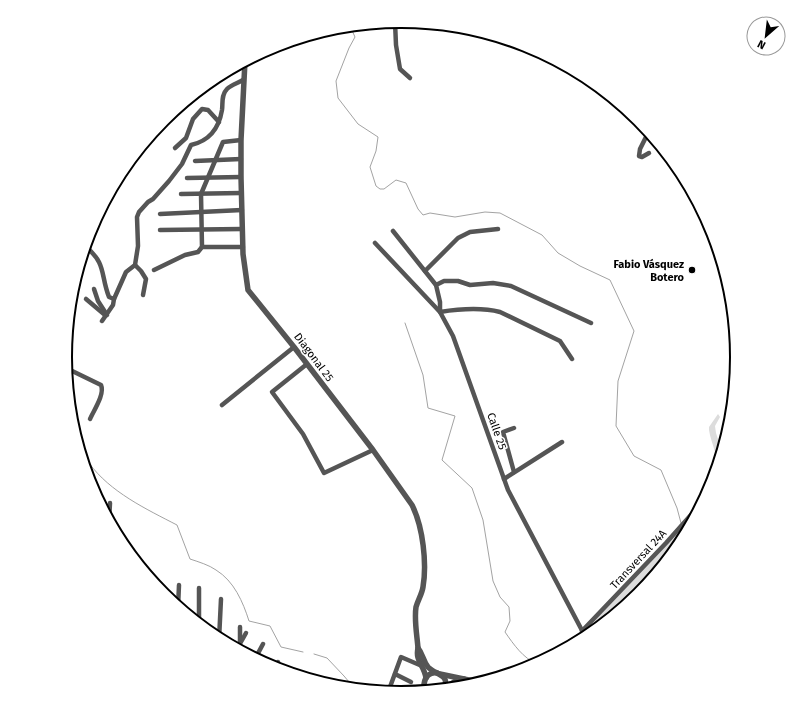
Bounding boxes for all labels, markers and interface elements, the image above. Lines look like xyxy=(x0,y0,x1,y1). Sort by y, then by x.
north arrow xyxy=(746,16,786,56)
text: N xyxy=(755,37,768,52)
place label: Fabio Vásquez Botero xyxy=(614,258,685,284)
marker: Fabio Vásquez Botero xyxy=(687,265,697,275)
street label: Diagonal 25 xyxy=(291,330,336,385)
street label: Calle 25 xyxy=(484,411,509,452)
street label: Transversal 24A xyxy=(608,526,670,592)

